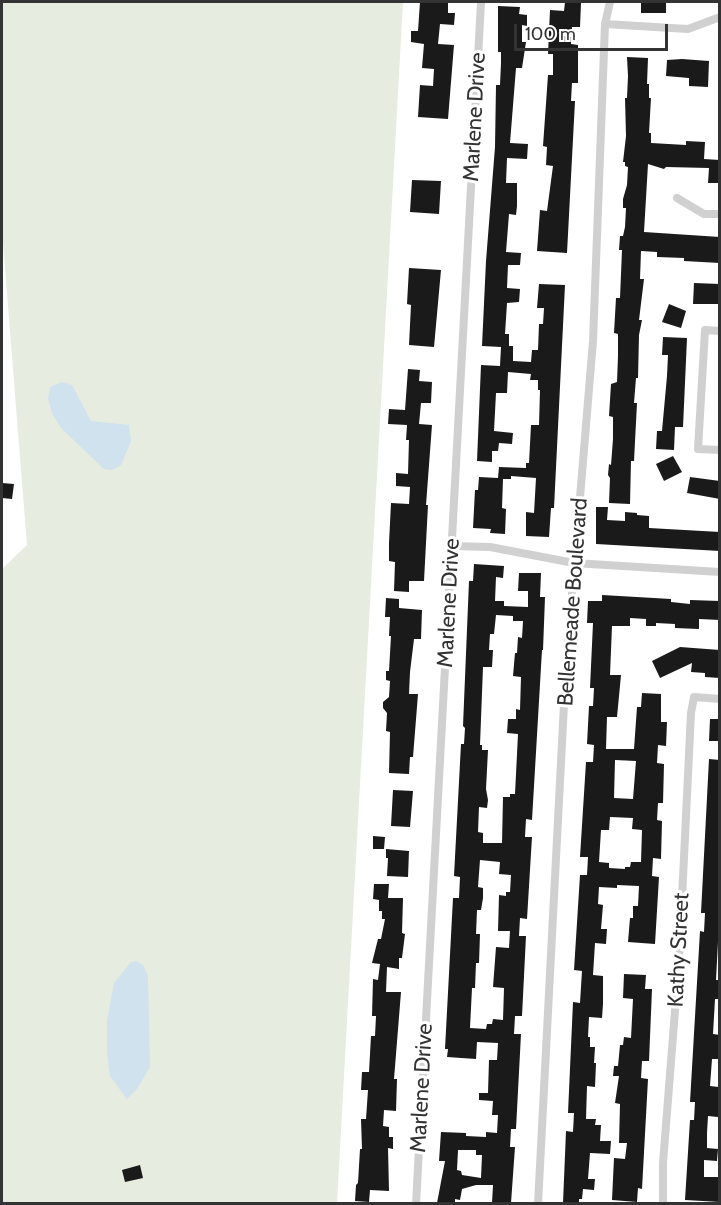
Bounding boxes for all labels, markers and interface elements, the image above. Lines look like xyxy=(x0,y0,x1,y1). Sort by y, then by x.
scale bar xyxy=(517,12,672,50)
text: 100 m xyxy=(525,23,576,45)
street label: Marlene Drive xyxy=(458,52,492,182)
street label: Bellemeade Boulevard xyxy=(553,497,593,707)
street label: Marlene Drive xyxy=(432,538,466,668)
street label: Kathy Street xyxy=(663,892,695,1008)
street label: Marlene Drive xyxy=(405,1023,439,1153)

